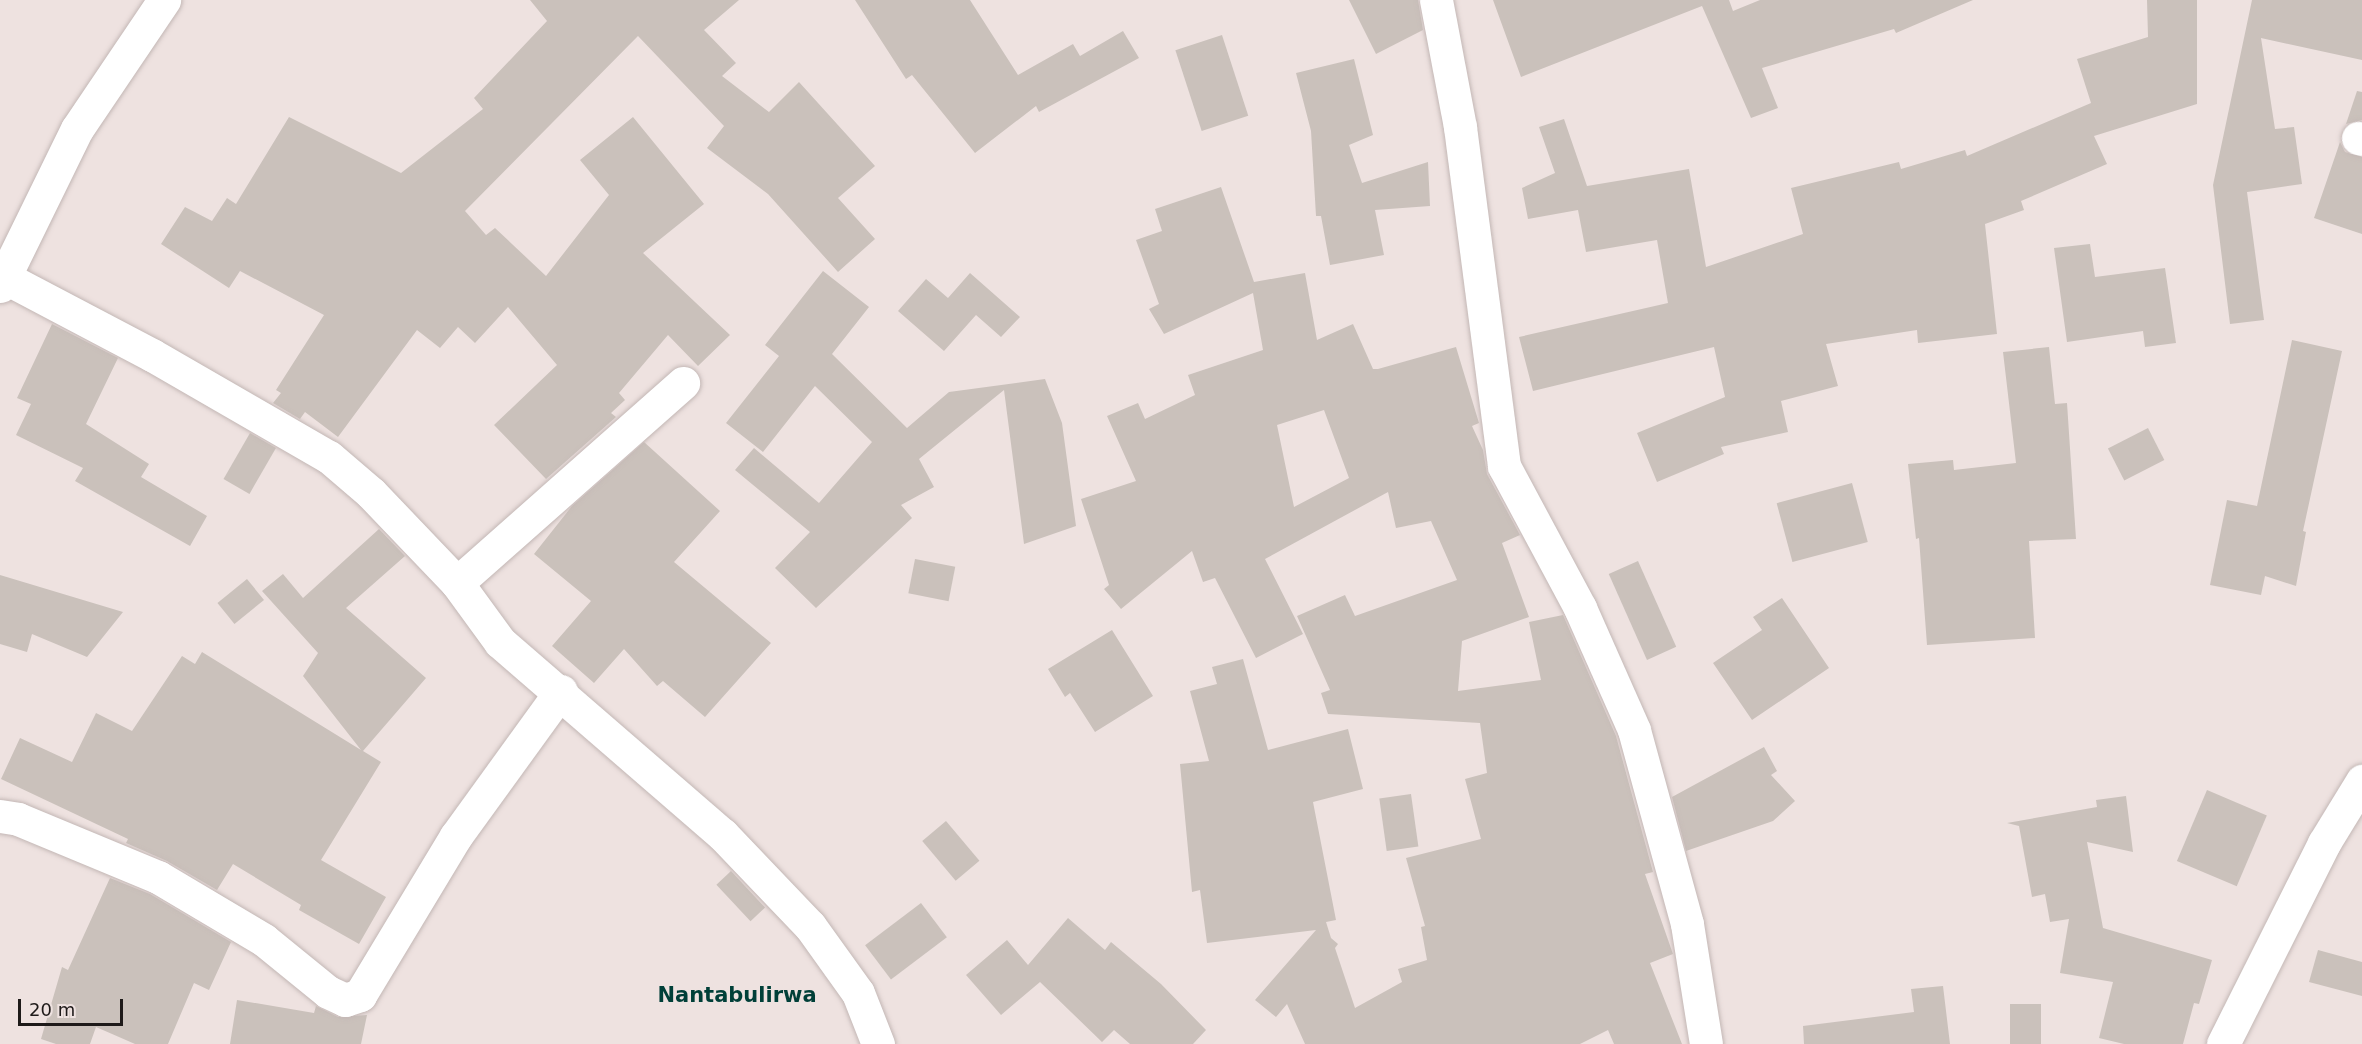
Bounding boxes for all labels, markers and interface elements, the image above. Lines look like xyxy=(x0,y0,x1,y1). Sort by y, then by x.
district label: Nantabulirwa xyxy=(657,982,817,1008)
scale bar xyxy=(21,987,126,1025)
text: 20 m xyxy=(29,999,75,1020)

